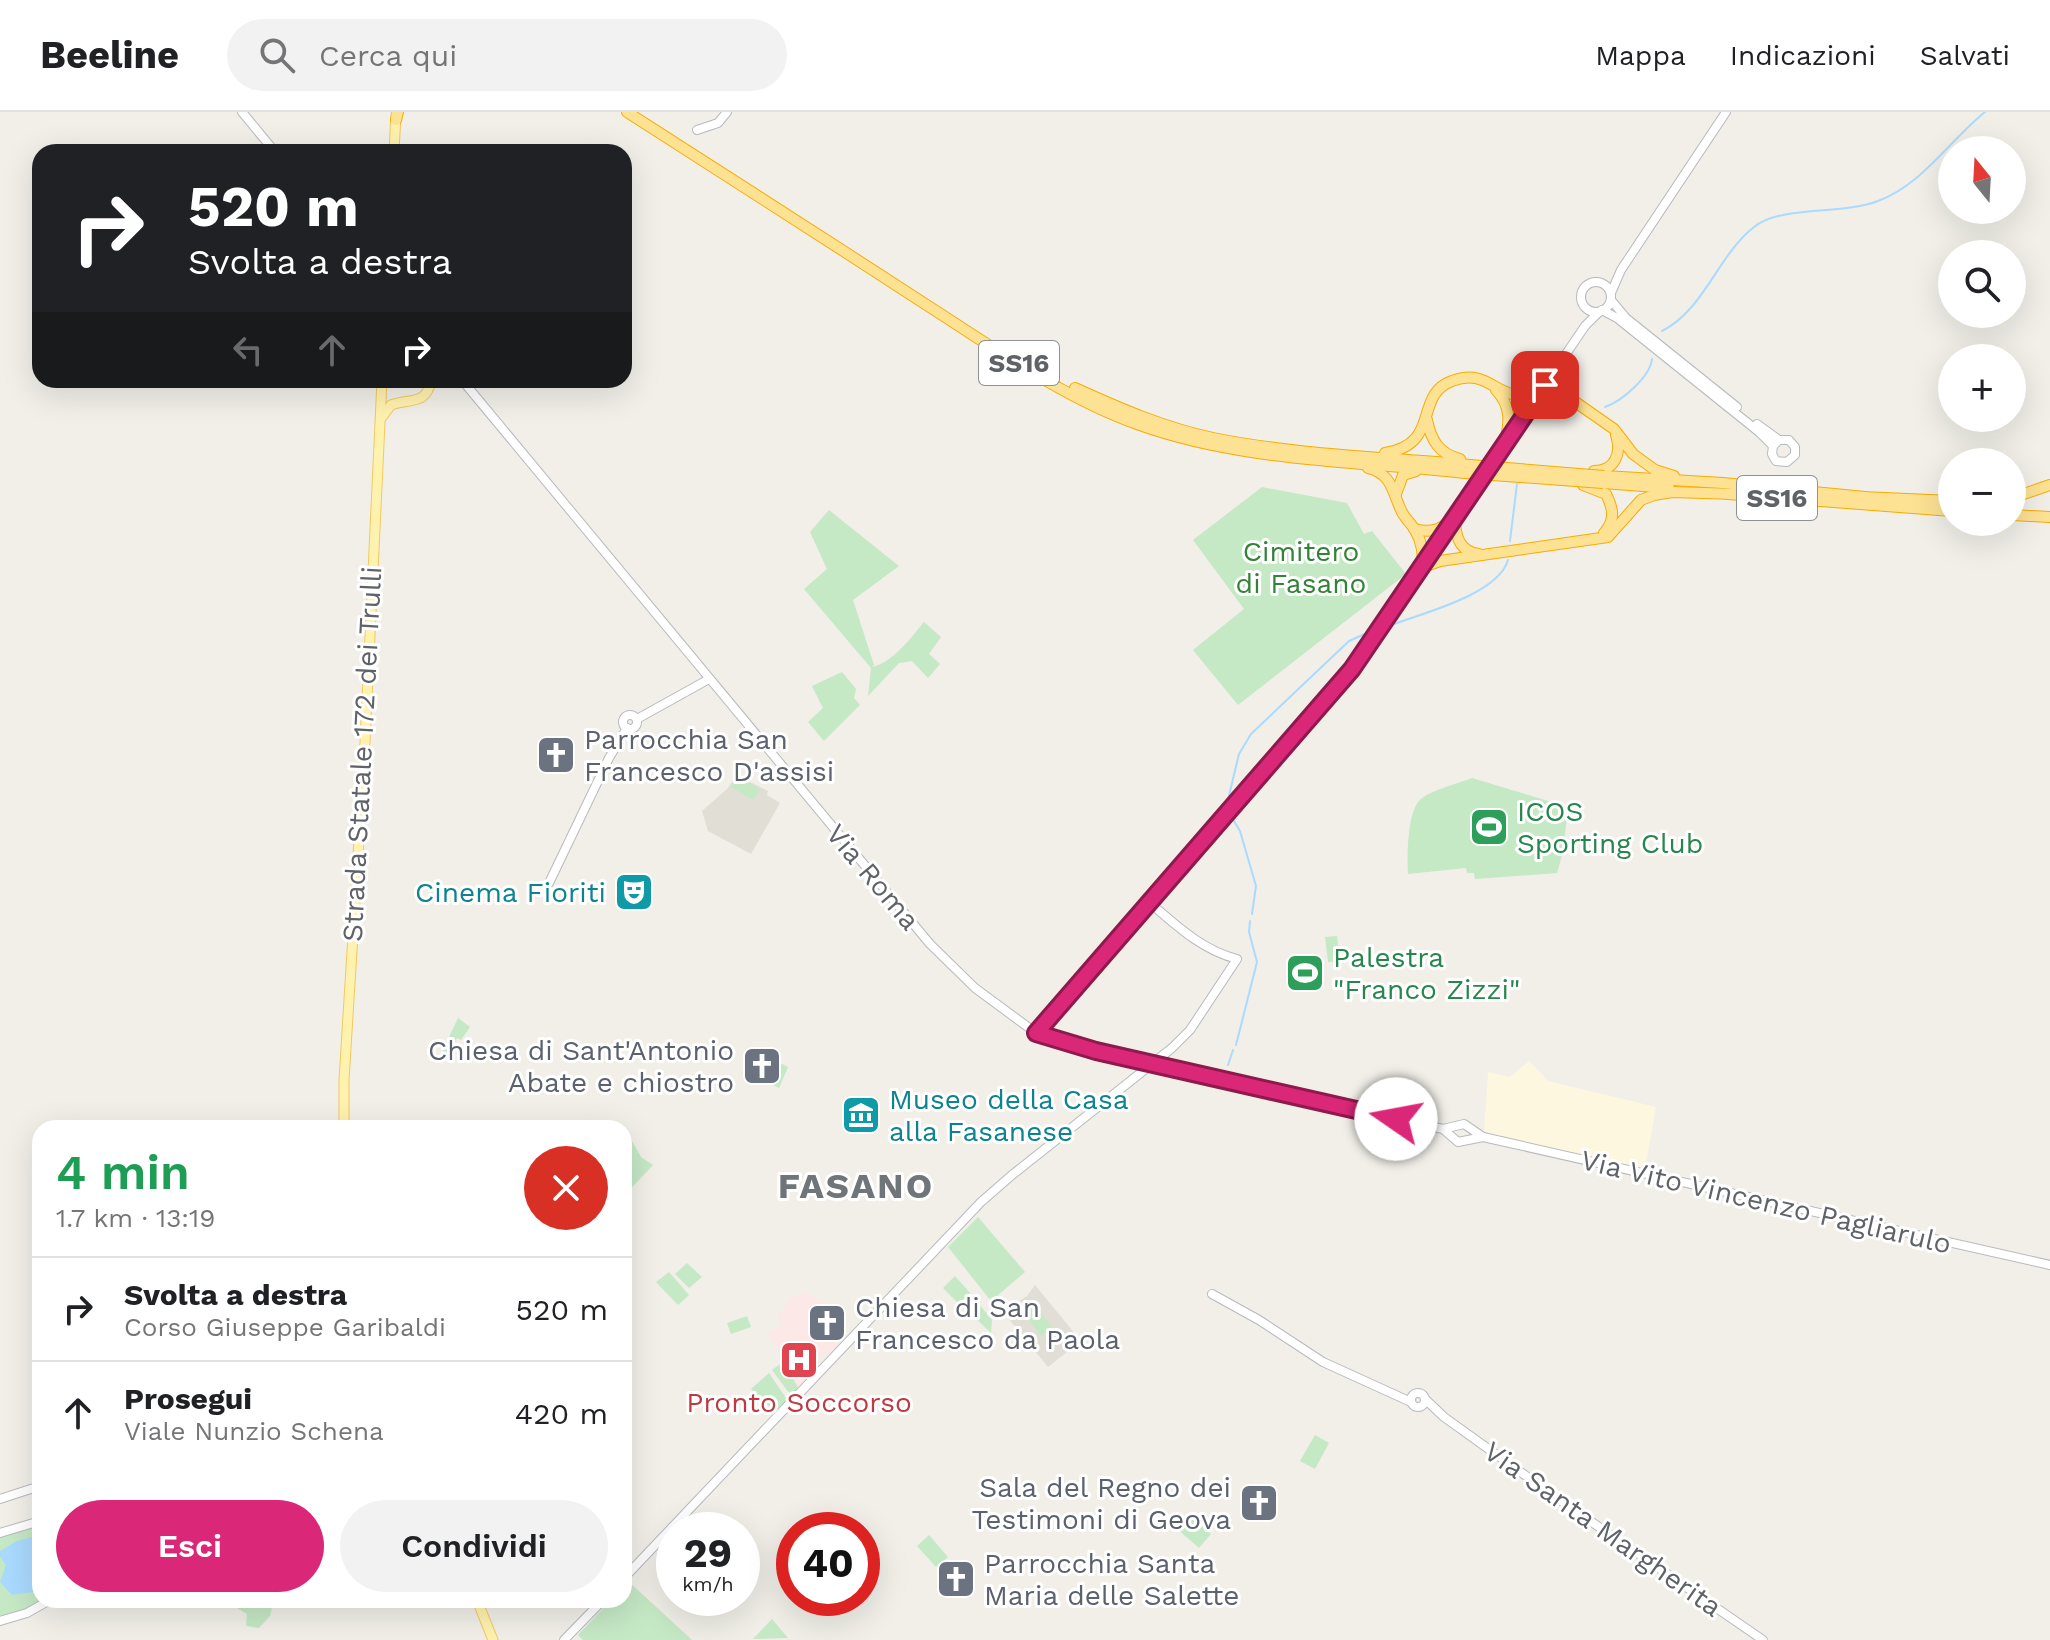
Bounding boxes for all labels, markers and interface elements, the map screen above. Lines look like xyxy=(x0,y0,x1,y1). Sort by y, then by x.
search box xyxy=(227,19,787,91)
text: Beeline xyxy=(40,33,179,77)
icon: search xyxy=(255,33,299,77)
text: Cerca qui xyxy=(319,38,457,73)
text: Mappa xyxy=(1595,39,1686,72)
text: Indicazioni xyxy=(1730,39,1876,72)
text: Salvati xyxy=(1920,39,2010,72)
north arrow xyxy=(1938,136,2026,224)
map controls xyxy=(1938,136,2026,536)
text: 520 m xyxy=(188,174,359,240)
icon: right xyxy=(56,176,160,280)
button: search xyxy=(1938,240,2026,328)
text: Svolta a destra xyxy=(188,241,452,283)
icon: left xyxy=(226,328,270,372)
icon: ahead xyxy=(310,328,354,372)
icon: right xyxy=(394,328,438,372)
road number: SS16 xyxy=(979,341,1059,385)
button: + xyxy=(1938,344,2026,432)
pin xyxy=(1511,351,1579,419)
icon: arrive xyxy=(1523,363,1567,407)
button: − xyxy=(1938,448,2026,536)
road number: SS16 xyxy=(1737,476,1817,520)
park label: Cimitero di Fasano xyxy=(1236,535,1366,600)
street label: Strada Statale 172 dei Trulli xyxy=(336,565,388,943)
place label: Parrocchia San Francesco D'assisi xyxy=(584,723,834,788)
church icon: Parrocchia San Francesco D'assisi xyxy=(535,734,577,776)
place label: ICOS Sporting Club xyxy=(1517,795,1703,860)
sports icon: ICOS Sporting Club xyxy=(1468,806,1510,848)
street label: Via Roma xyxy=(819,817,927,937)
theatre icon: Cinema Fioriti xyxy=(613,871,655,913)
place label: Cinema Fioriti xyxy=(415,876,606,909)
place label: Palestra "Franco Zizzi" xyxy=(1333,941,1520,1006)
sports icon: Palestra "Franco Zizzi" xyxy=(1284,952,1326,994)
place label: Chiesa di Sant'Antonio Abate e chiostro xyxy=(428,1034,734,1099)
church icon: Chiesa di Sant'Antonio Abate e chiostro xyxy=(741,1045,783,1087)
position arrow xyxy=(1354,1077,1438,1161)
place label: Museo della Casa alla Fasanese xyxy=(889,1083,1129,1148)
museum icon: Museo della Casa alla Fasanese xyxy=(840,1094,882,1136)
street label: Via Vito Vincenzo Pagliarulo xyxy=(1578,1143,1954,1261)
text: 4 min xyxy=(56,1144,190,1201)
button: close xyxy=(524,1146,608,1230)
district label: FASANO xyxy=(778,1165,934,1207)
text: 1.7 km · 13:19 xyxy=(56,1203,215,1233)
text: Svolta a destra xyxy=(124,1277,347,1312)
icon: right xyxy=(56,1287,100,1331)
place label: Chiesa di San Francesco da Paola xyxy=(855,1291,1120,1356)
text: 520 m xyxy=(516,1292,608,1327)
church icon: Chiesa di San Francesco da Paola xyxy=(806,1302,848,1344)
text: Corso Giuseppe Garibaldi xyxy=(124,1312,446,1342)
hospital icon: Pronto Soccorso xyxy=(778,1339,820,1381)
text: Prosegui xyxy=(124,1381,252,1416)
place label: Pronto Soccorso xyxy=(686,1386,912,1419)
icon: ahead xyxy=(56,1391,100,1435)
text: 420 m xyxy=(515,1396,608,1431)
text: Viale Nunzio Schena xyxy=(124,1416,384,1446)
street label: Via Santa Margherita xyxy=(1478,1434,1728,1624)
place label: Sala del Regno dei Testimoni di Geova xyxy=(971,1471,1231,1536)
church icon: Sala del Regno dei Testimoni di Geova xyxy=(1238,1482,1280,1524)
button: Esci xyxy=(56,1500,324,1592)
button: Condividi xyxy=(340,1500,608,1592)
speed limit sign: 40 xyxy=(776,1512,880,1616)
text: 29 xyxy=(684,1530,732,1577)
place label: Parrocchia Santa Maria delle Salette xyxy=(984,1547,1239,1612)
church icon: Parrocchia Santa Maria delle Salette xyxy=(935,1558,977,1600)
text: km/h xyxy=(682,1572,734,1596)

